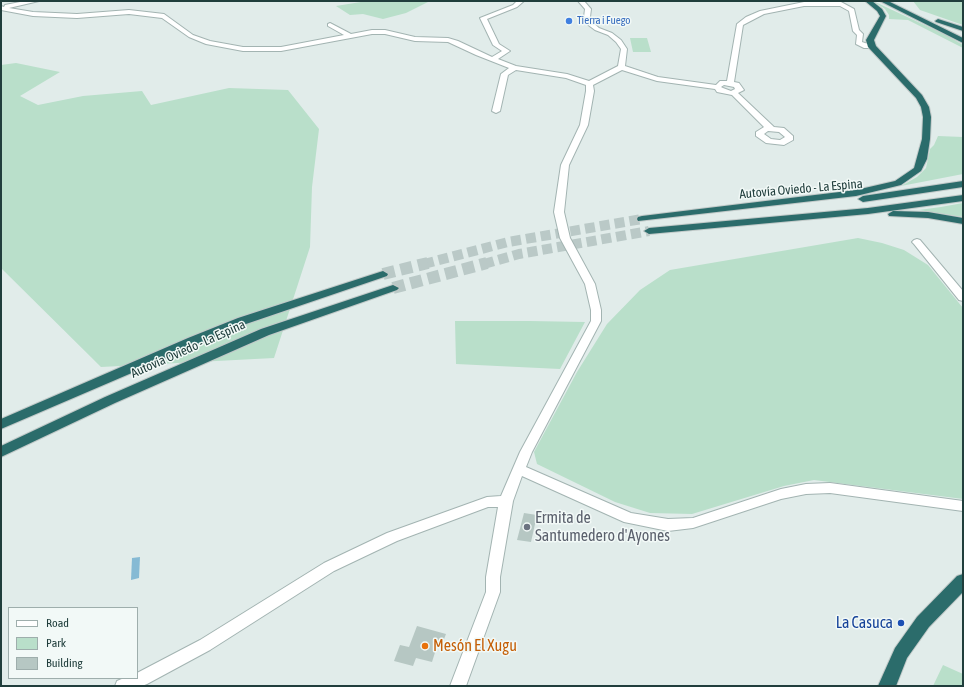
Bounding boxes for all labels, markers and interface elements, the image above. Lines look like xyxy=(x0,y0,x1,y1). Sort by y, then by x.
place label: Tierra i Fuego xyxy=(577,14,630,28)
marker: Tierra i Fuego xyxy=(564,16,574,26)
street label: Autovía Oviedo - La Espina xyxy=(739,176,863,202)
street label: Autovía Oviedo - La Espina xyxy=(128,317,248,381)
place label: Ermita de Santumedero d'Ayones xyxy=(535,508,670,546)
marker: Ermita de Santumedero d'Ayones xyxy=(522,522,532,532)
legend xyxy=(8,607,138,679)
place label: La Casuca xyxy=(836,613,893,633)
text: Road xyxy=(46,616,69,630)
marker: La Casuca xyxy=(896,618,906,628)
text: Park xyxy=(46,636,66,650)
place label: Mesón El Xugu xyxy=(433,636,517,656)
marker: Mesón El Xugu xyxy=(420,641,430,651)
text: Building xyxy=(46,656,83,670)

